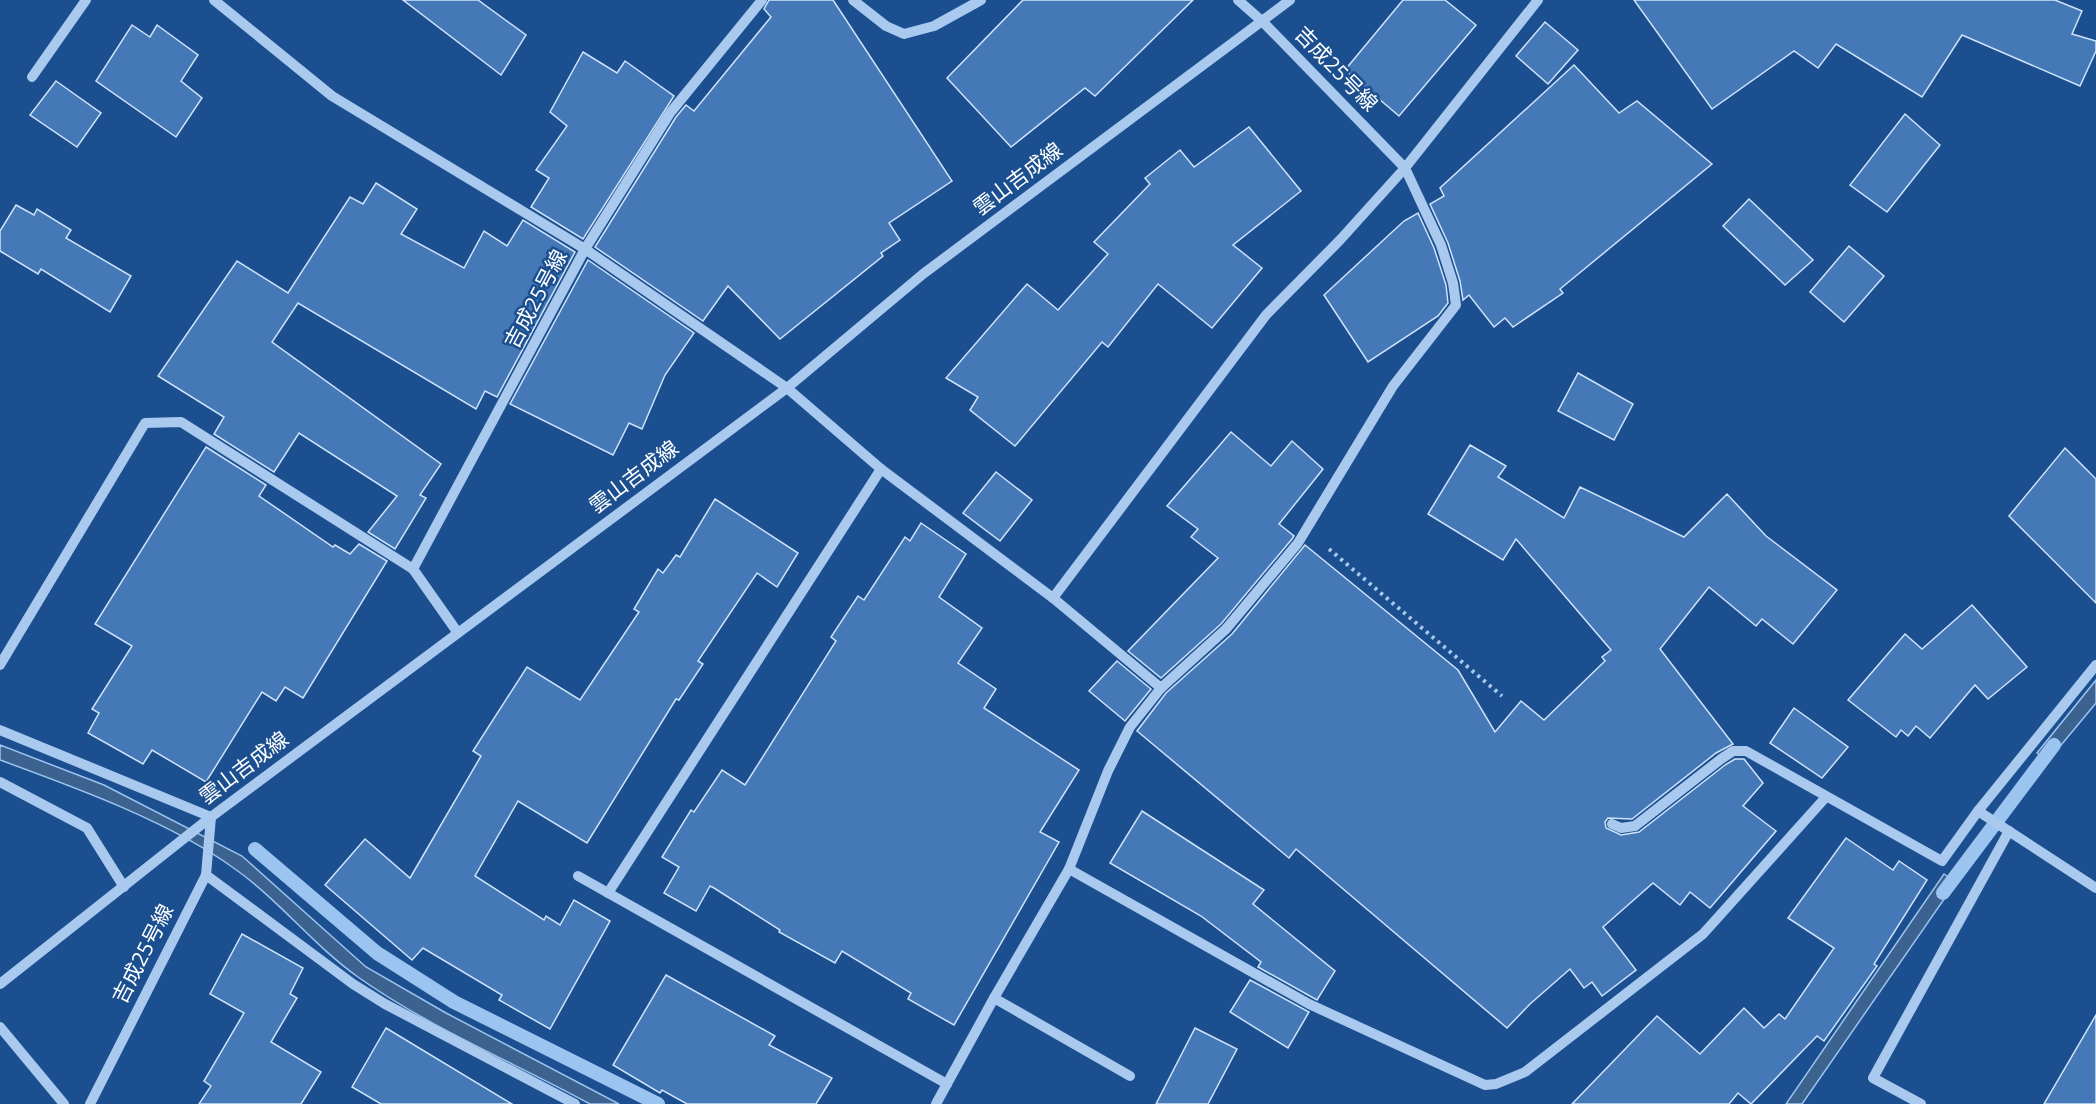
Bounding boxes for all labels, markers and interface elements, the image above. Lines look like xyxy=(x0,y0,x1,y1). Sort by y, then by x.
street label: 吉成25号線 xyxy=(1289,20,1384,117)
street label: 雲山吉成線 xyxy=(967,135,1068,221)
street label: 吉成25号線 xyxy=(497,244,573,353)
street label: 雲山吉成線 xyxy=(583,433,684,519)
street label: 雲山吉成線 xyxy=(193,724,294,810)
street label: 吉成25号線 xyxy=(105,899,179,1008)

